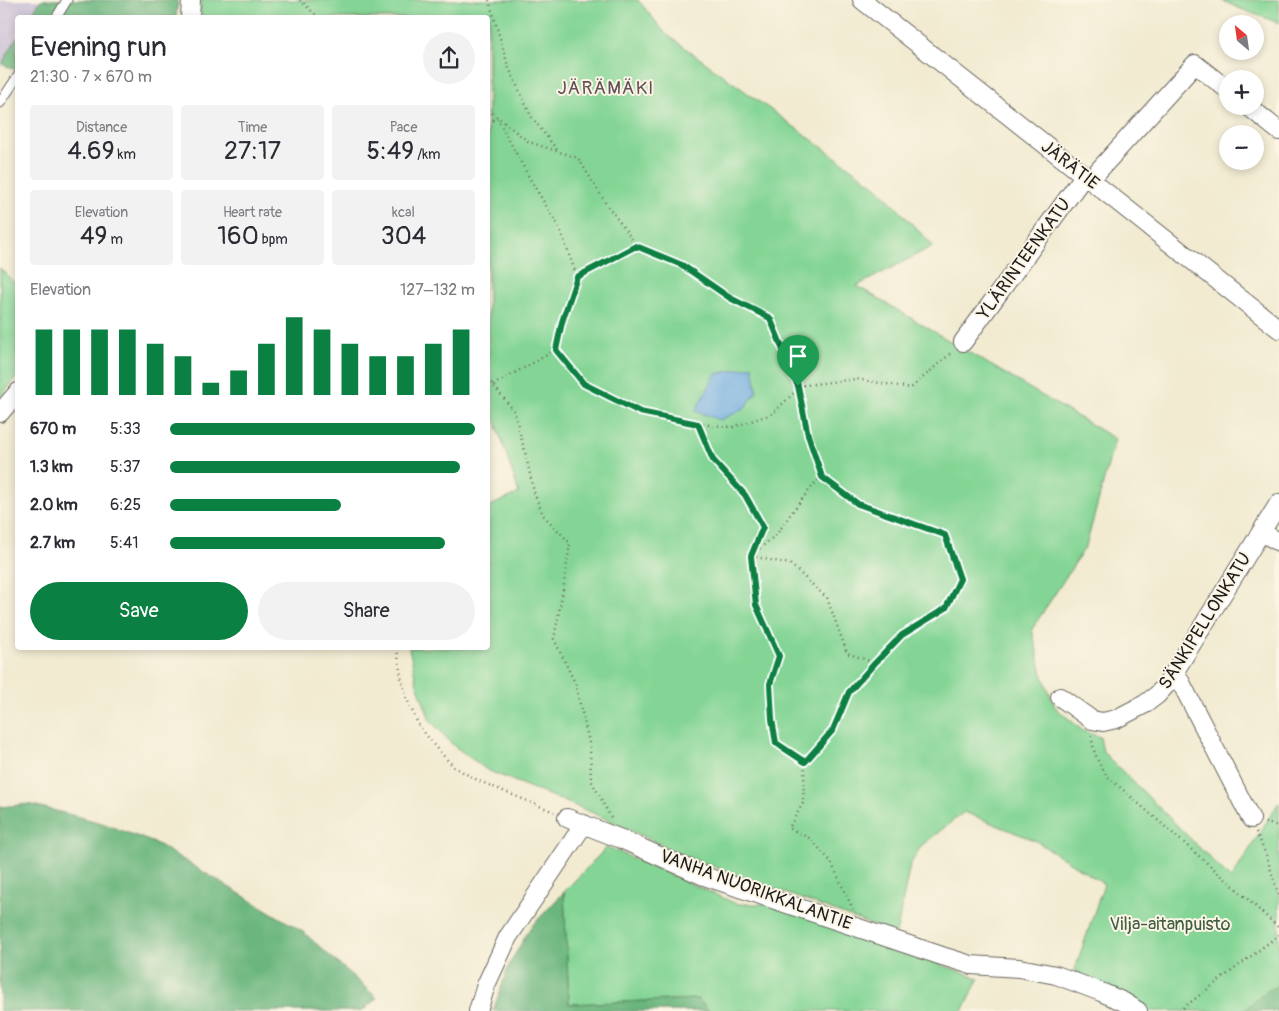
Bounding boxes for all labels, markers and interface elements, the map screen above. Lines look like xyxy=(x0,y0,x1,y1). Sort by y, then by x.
north arrow xyxy=(1219,15,1264,60)
map controls xyxy=(1219,15,1264,170)
text: Evening run xyxy=(30,30,167,65)
button: share xyxy=(423,32,475,84)
text: 21:30 · 7 × 670 m xyxy=(30,67,152,87)
button: + xyxy=(1219,70,1264,115)
district label: JÄRÄMÄKI xyxy=(558,76,654,100)
text: Distance xyxy=(76,119,127,136)
text: Time xyxy=(238,119,267,136)
text: Pace xyxy=(390,119,417,136)
button: − xyxy=(1219,125,1264,170)
street label: JÄRÄTIE xyxy=(1036,135,1104,195)
text: 4.69 xyxy=(67,136,115,167)
text: 27:17 xyxy=(224,136,281,167)
text: 5:49 xyxy=(367,136,414,167)
text: km xyxy=(115,146,136,163)
text: /km xyxy=(414,146,440,163)
street label: YLÄRINTEENKATU xyxy=(972,194,1076,325)
text: Elevation xyxy=(75,204,128,221)
text: Heart rate xyxy=(223,204,282,221)
text: kcal xyxy=(392,204,415,221)
text: 49 xyxy=(80,221,107,252)
text: 160 xyxy=(217,221,259,252)
text: 304 xyxy=(381,221,426,252)
text: m xyxy=(107,231,123,248)
text: bpm xyxy=(259,231,288,248)
text: Elevation xyxy=(30,280,91,300)
text: 127–132 m xyxy=(400,280,475,300)
pin xyxy=(777,335,819,386)
icon: arrive xyxy=(784,342,812,370)
text: 670 m xyxy=(30,419,76,439)
text: 5:33 xyxy=(110,419,141,439)
text: 1.3 km xyxy=(30,457,73,477)
text: 5:37 xyxy=(110,457,140,477)
text: 2.0 km xyxy=(30,495,78,515)
text: 6:25 xyxy=(110,495,141,515)
text: 2.7 km xyxy=(30,533,75,553)
text: 5:41 xyxy=(110,533,138,553)
street label: SÄNKIPELLONKATU xyxy=(1154,548,1256,694)
button: Save xyxy=(30,582,248,640)
button: Share xyxy=(258,582,475,640)
street label: VANHA NUORIKKALANTIE xyxy=(657,844,855,936)
park label: Vilja-aitanpuisto xyxy=(1109,913,1231,936)

